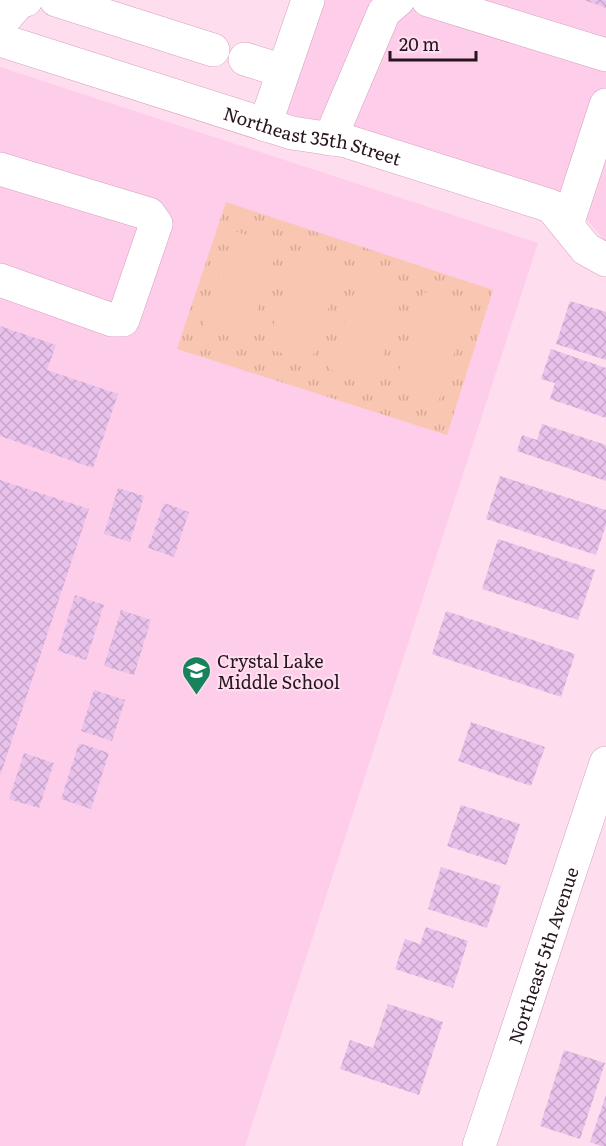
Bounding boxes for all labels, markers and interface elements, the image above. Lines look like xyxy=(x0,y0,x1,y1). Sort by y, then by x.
scale bar xyxy=(390,24,476,62)
text: 20 m xyxy=(399,30,440,57)
street label: Northeast 35th Street xyxy=(220,99,406,171)
place label: Crystal Lake Middle School xyxy=(217,647,340,695)
school or university icon: Crystal Lake Middle School xyxy=(180,654,212,696)
street label: Northeast 5th Avenue xyxy=(500,863,584,1047)

